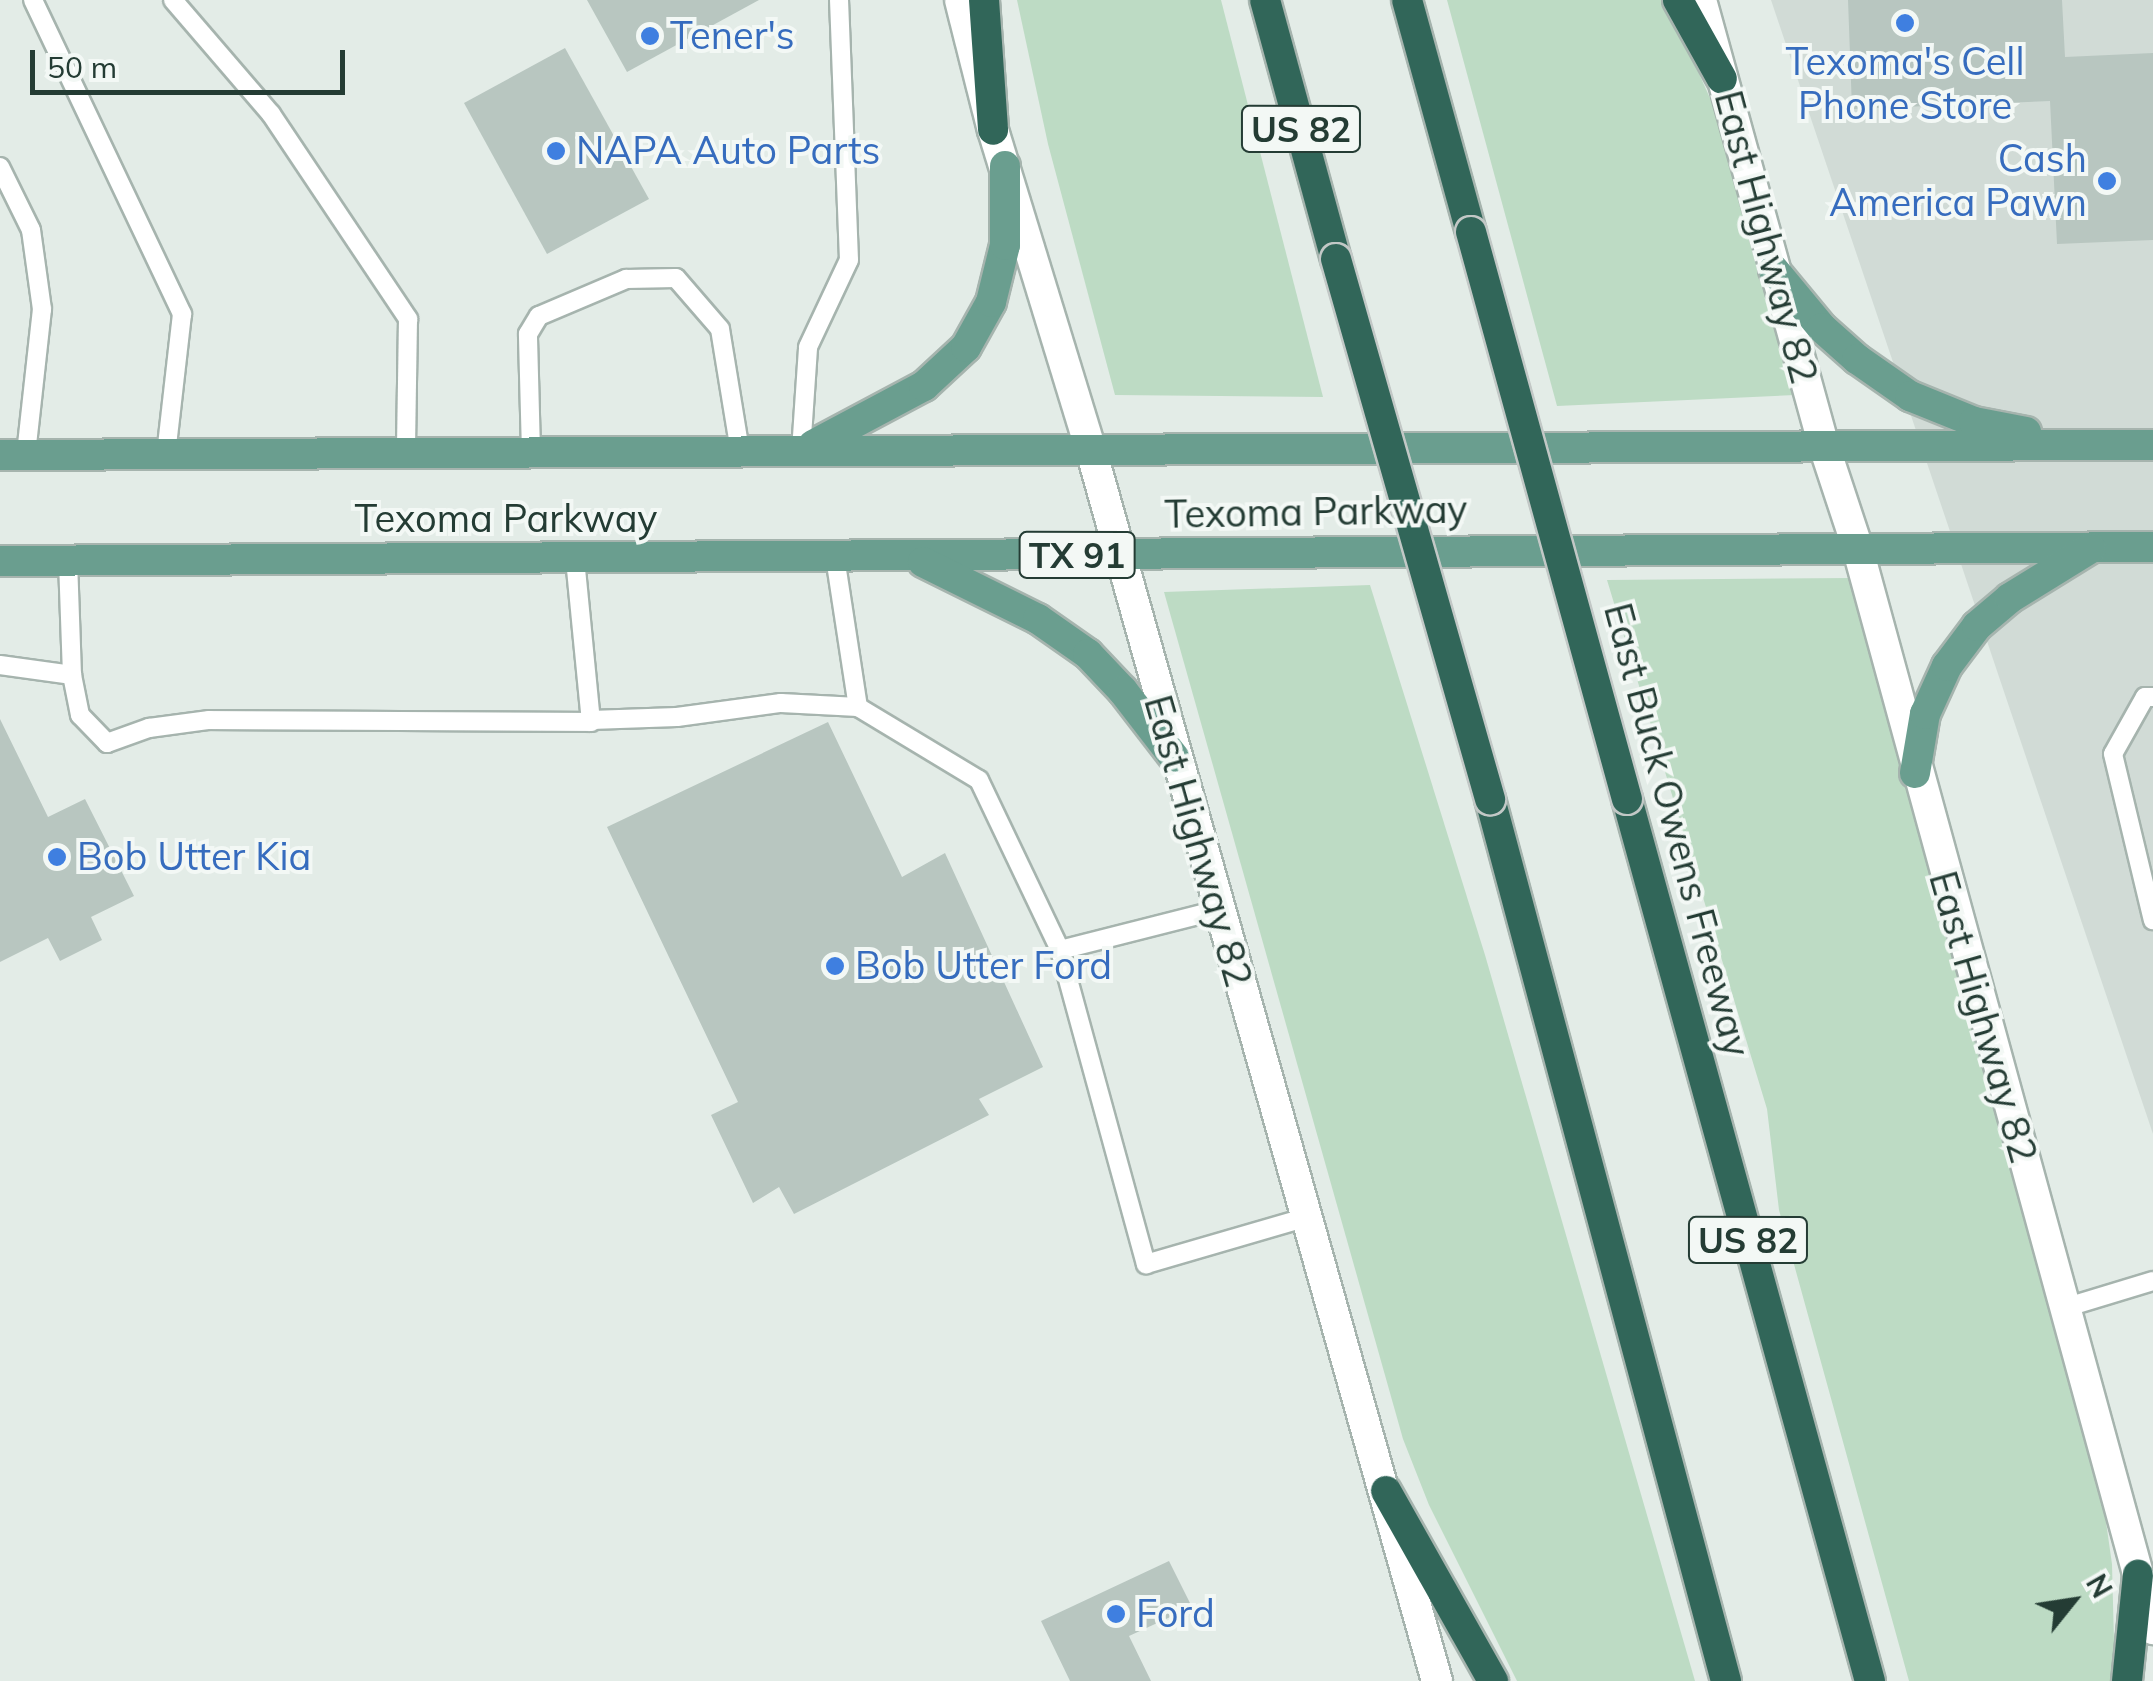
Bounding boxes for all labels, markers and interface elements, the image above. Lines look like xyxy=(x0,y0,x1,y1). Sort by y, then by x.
marker: Texoma's Cell Phone Store xyxy=(1894,12,1916,34)
place label: Tener's xyxy=(670,13,795,59)
marker: Tener's xyxy=(639,25,661,47)
scale bar xyxy=(35,30,350,92)
place label: Texoma's Cell Phone Store xyxy=(1786,39,2024,128)
text: 50 m xyxy=(47,48,117,86)
street label: East Highway 82 xyxy=(1705,86,1827,388)
road number: US 82 xyxy=(1238,99,1364,159)
place label: NAPA Auto Parts xyxy=(576,128,880,174)
place label: Cash America Pawn xyxy=(1829,136,2087,225)
marker: NAPA Auto Parts xyxy=(545,140,567,162)
marker: Cash America Pawn xyxy=(2096,170,2118,192)
street label: Texoma Parkway xyxy=(1164,487,1468,537)
street label: Texoma Parkway xyxy=(354,496,658,542)
road number: TX 91 xyxy=(1017,525,1137,585)
street label: East Buck Owens Freeway xyxy=(1594,598,1760,1062)
street label: East Highway 82 xyxy=(1135,690,1261,992)
place label: Bob Utter Kia xyxy=(77,834,311,880)
marker: Bob Utter Kia xyxy=(46,846,68,868)
street label: East Highway 82 xyxy=(1920,866,2046,1168)
place label: Bob Utter Ford xyxy=(855,943,1112,989)
marker: Bob Utter Ford xyxy=(824,955,846,977)
road number: US 82 xyxy=(1686,1210,1810,1270)
north arrow xyxy=(2023,1551,2123,1651)
text: N xyxy=(2079,1568,2120,1604)
place label: Ford xyxy=(1136,1591,1215,1637)
marker: Ford xyxy=(1105,1603,1127,1625)

